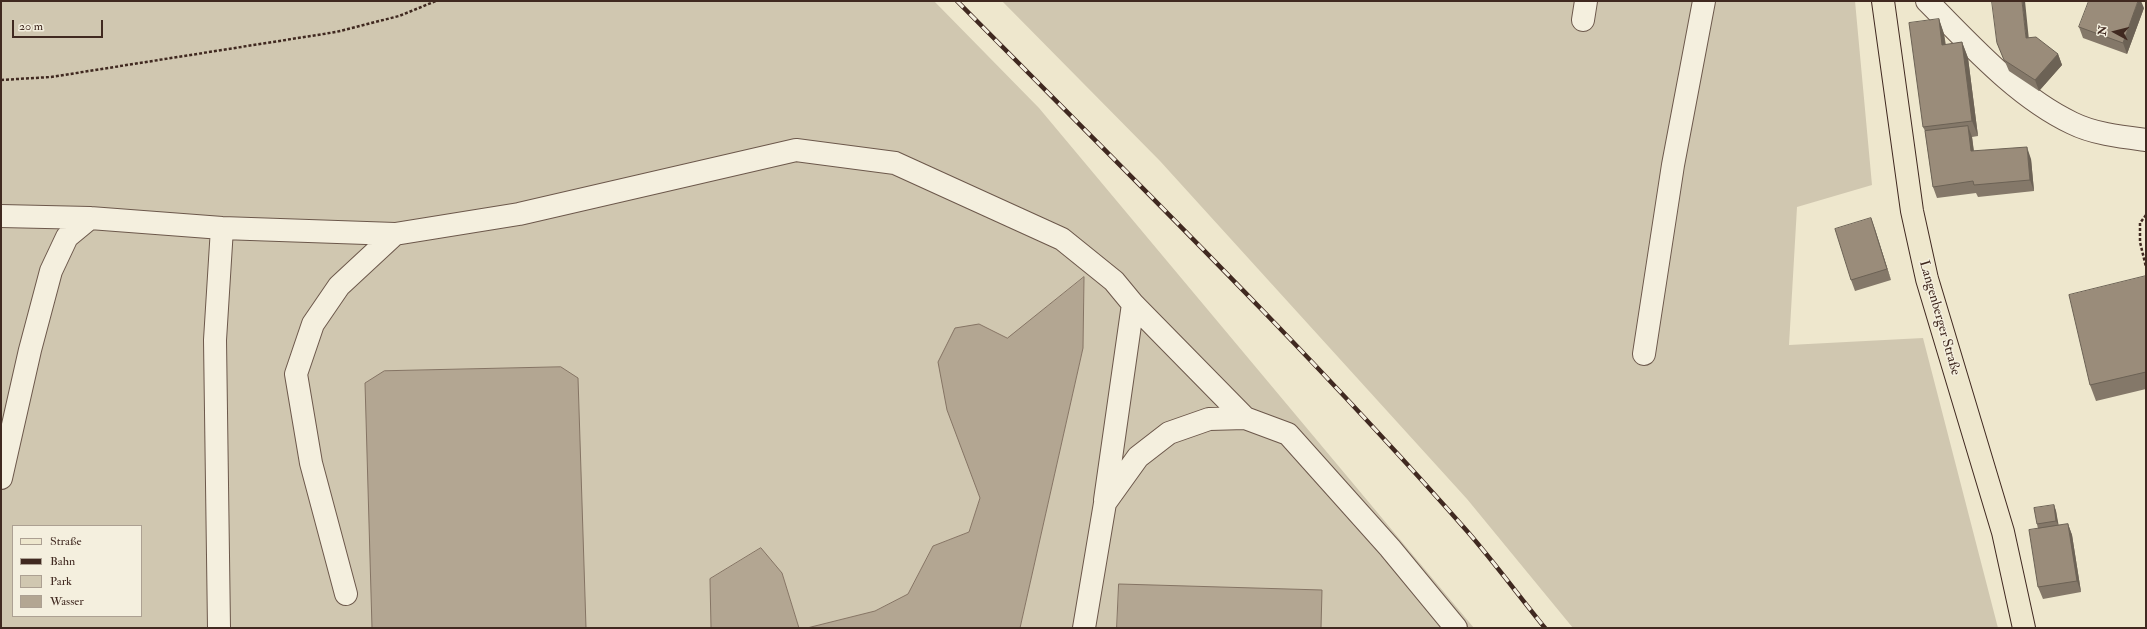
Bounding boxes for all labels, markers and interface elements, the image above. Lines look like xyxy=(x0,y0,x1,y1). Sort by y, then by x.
scale bar xyxy=(14,12,105,38)
north arrow xyxy=(2095,12,2135,52)
text: 20 m xyxy=(19,19,43,34)
text: N xyxy=(2096,25,2110,36)
street label: Langenberger Straße xyxy=(1915,259,1963,377)
legend xyxy=(12,525,142,617)
text: Straße xyxy=(50,534,81,549)
text: Bahn xyxy=(50,554,75,569)
text: Park xyxy=(50,574,72,589)
text: Wasser xyxy=(50,594,84,609)

